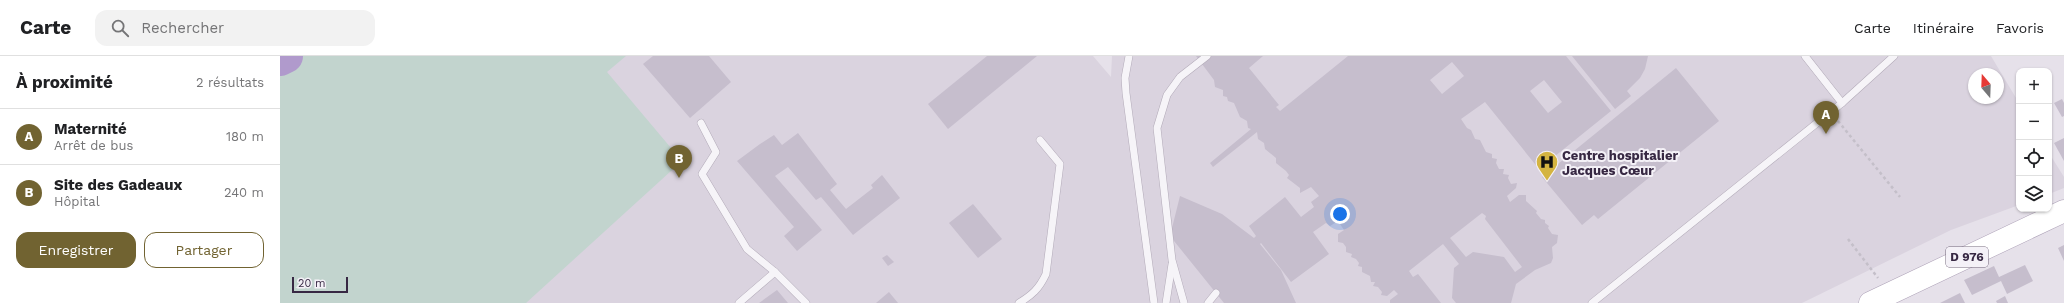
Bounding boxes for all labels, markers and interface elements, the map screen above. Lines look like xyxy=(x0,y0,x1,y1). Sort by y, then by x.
search box xyxy=(95,10,375,46)
text: Carte xyxy=(20,16,71,39)
icon: search xyxy=(109,17,131,39)
text: Rechercher xyxy=(141,19,224,37)
text: Carte xyxy=(1854,20,1891,36)
text: Itinéraire xyxy=(1913,20,1974,36)
text: Favoris xyxy=(1996,20,2044,36)
north arrow xyxy=(1968,68,2004,104)
map controls xyxy=(2016,68,2052,212)
button: + xyxy=(2016,68,2052,104)
text: À proximité xyxy=(16,72,113,92)
text: 2 résultats xyxy=(196,75,264,90)
pin: A xyxy=(1813,101,1839,134)
button: − xyxy=(2016,104,2052,140)
text: Maternité xyxy=(54,120,127,138)
text: A xyxy=(25,129,33,144)
text: 180 m xyxy=(226,129,264,144)
text: Arrêt de bus xyxy=(54,138,133,153)
button: locate xyxy=(2016,140,2052,176)
pin: B xyxy=(666,145,692,178)
place label: Centre hospitalier Jacques Cœur xyxy=(1562,148,1678,178)
hospital icon: Centre hospitalier Jacques Cœur xyxy=(1534,149,1560,182)
text: Site des Gadeaux xyxy=(54,176,182,194)
button: layers xyxy=(2016,176,2052,212)
text: B xyxy=(25,185,33,200)
text: 240 m xyxy=(224,185,264,200)
text: Hôpital xyxy=(54,194,100,209)
your location xyxy=(1330,204,1350,224)
button: Enregistrer xyxy=(16,232,136,268)
button: Partager xyxy=(144,232,264,268)
road number: D 976 xyxy=(1946,247,1988,267)
scale bar xyxy=(292,275,348,294)
text: 20 m xyxy=(298,277,326,290)

